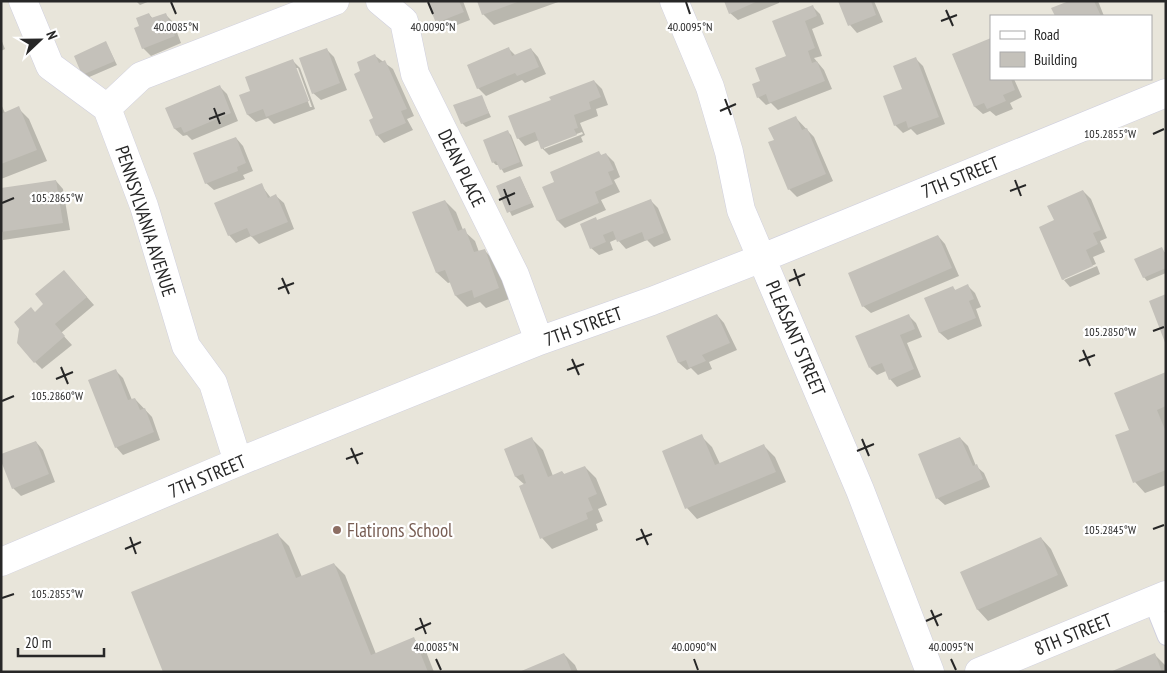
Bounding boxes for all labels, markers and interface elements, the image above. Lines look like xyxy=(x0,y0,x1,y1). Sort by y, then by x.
north arrow xyxy=(15,15,65,65)
legend xyxy=(990,15,1152,80)
text: 40.0085°N xyxy=(153,19,199,34)
text: 40.0090°N xyxy=(410,19,456,34)
text: 40.0095°N xyxy=(667,19,713,34)
text: Road xyxy=(1034,25,1060,44)
text: N xyxy=(42,28,62,42)
text: Building xyxy=(1034,50,1077,69)
street label: DEAN PLACE xyxy=(433,125,491,211)
text: 105.2855°W xyxy=(1084,126,1136,141)
street label: PENNSYLVANIA AVENUE xyxy=(110,143,182,299)
street label: 7TH STREET xyxy=(918,150,1003,203)
text: 105.2865°W xyxy=(31,190,83,205)
street label: PLEASANT STREET xyxy=(761,277,831,400)
street label: 7TH STREET xyxy=(540,301,626,351)
text: 105.2850°W xyxy=(1084,324,1136,339)
text: 105.2860°W xyxy=(31,388,83,403)
street label: 7TH STREET xyxy=(165,449,250,503)
place label: Flatirons School xyxy=(347,518,453,542)
text: 105.2845°W xyxy=(1084,522,1136,537)
marker: Flatirons School xyxy=(331,524,343,536)
text: 105.2855°W xyxy=(31,586,83,601)
street label: 8TH STREET xyxy=(1031,607,1116,660)
scale bar xyxy=(18,626,104,658)
text: 20 m xyxy=(25,633,51,652)
text: 40.0085°N xyxy=(413,639,459,654)
text: 40.0090°N xyxy=(671,639,717,654)
text: 40.0095°N xyxy=(928,639,974,654)

